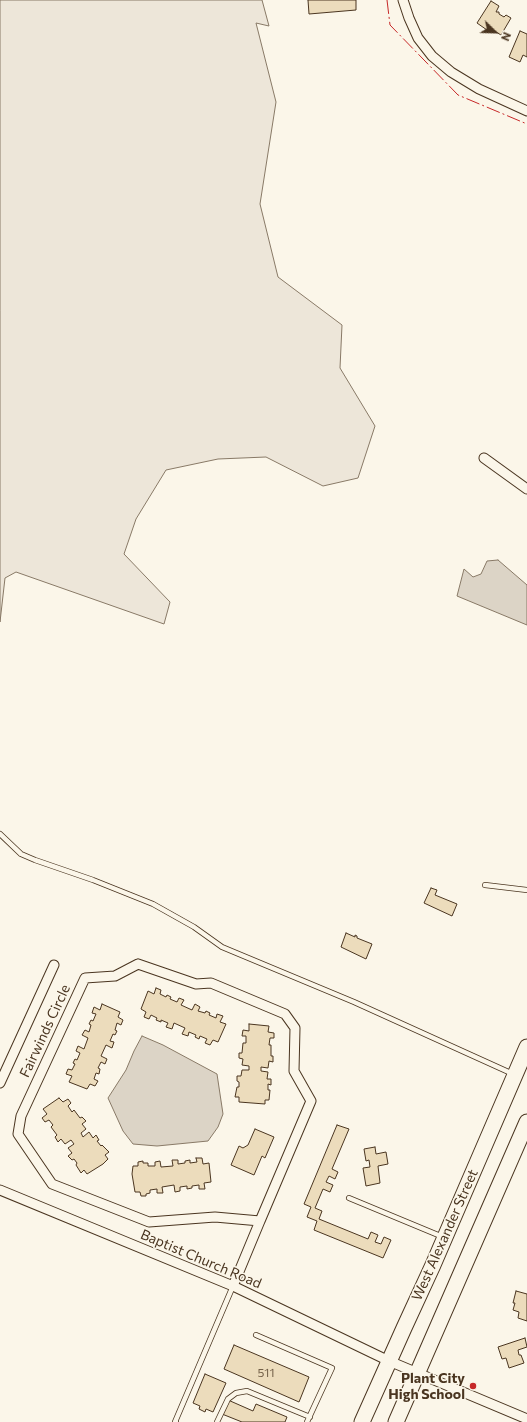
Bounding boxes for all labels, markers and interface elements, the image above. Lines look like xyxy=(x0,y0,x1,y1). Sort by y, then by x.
north arrow xyxy=(475,12,515,52)
text: N xyxy=(499,31,514,43)
street label: Fairwinds Circle xyxy=(16,982,74,1080)
street label: West Alexander Street xyxy=(408,1167,482,1303)
street label: Baptist Church Road xyxy=(138,1226,264,1292)
house number: 511 xyxy=(257,1366,275,1380)
place label: Plant City High School xyxy=(388,1370,465,1402)
marker: Plant City High School xyxy=(468,1381,478,1391)

